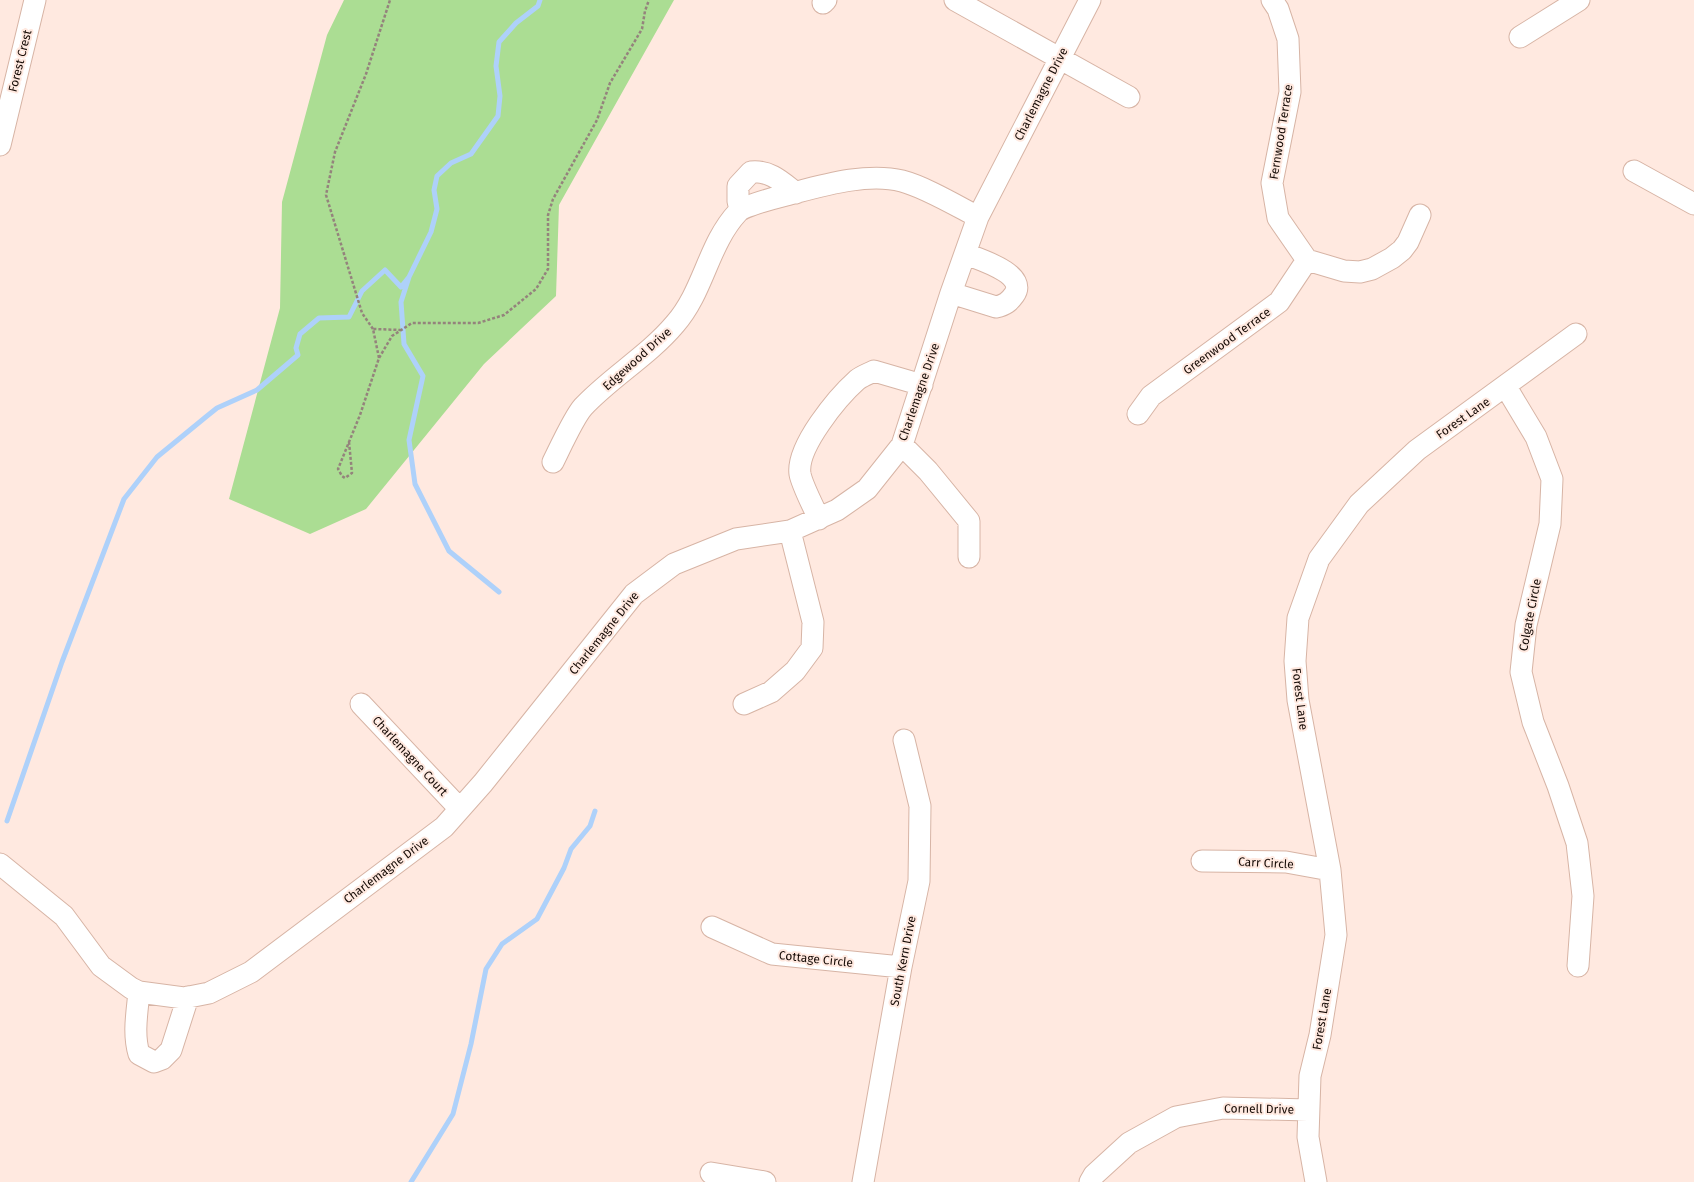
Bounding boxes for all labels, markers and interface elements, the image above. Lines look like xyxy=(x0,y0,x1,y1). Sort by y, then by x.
street label: Forest Crest xyxy=(6,28,35,94)
street label: Charlemagne Drive xyxy=(1011,45,1071,143)
street label: Fernwood Terrace xyxy=(1267,83,1295,181)
street label: Greenwood Terrace xyxy=(1181,305,1273,377)
street label: Edgewood Drive xyxy=(600,325,674,393)
street label: Charlemagne Drive xyxy=(896,341,942,443)
street label: Forest Lane xyxy=(1433,394,1493,442)
street label: Colgate Circle xyxy=(1516,578,1544,652)
street label: Charlemagne Drive xyxy=(566,589,642,677)
street label: Forest Lane xyxy=(1289,667,1311,731)
street label: Charlemagne Court xyxy=(369,713,451,799)
street label: Charlemagne Drive xyxy=(341,834,431,906)
street label: Carr Circle xyxy=(1238,855,1294,871)
street label: South Kern Drive xyxy=(887,915,919,1007)
street label: Cottage Circle xyxy=(778,948,854,970)
street label: Forest Lane xyxy=(1310,987,1334,1051)
street label: Cornell Drive xyxy=(1224,1101,1294,1117)

